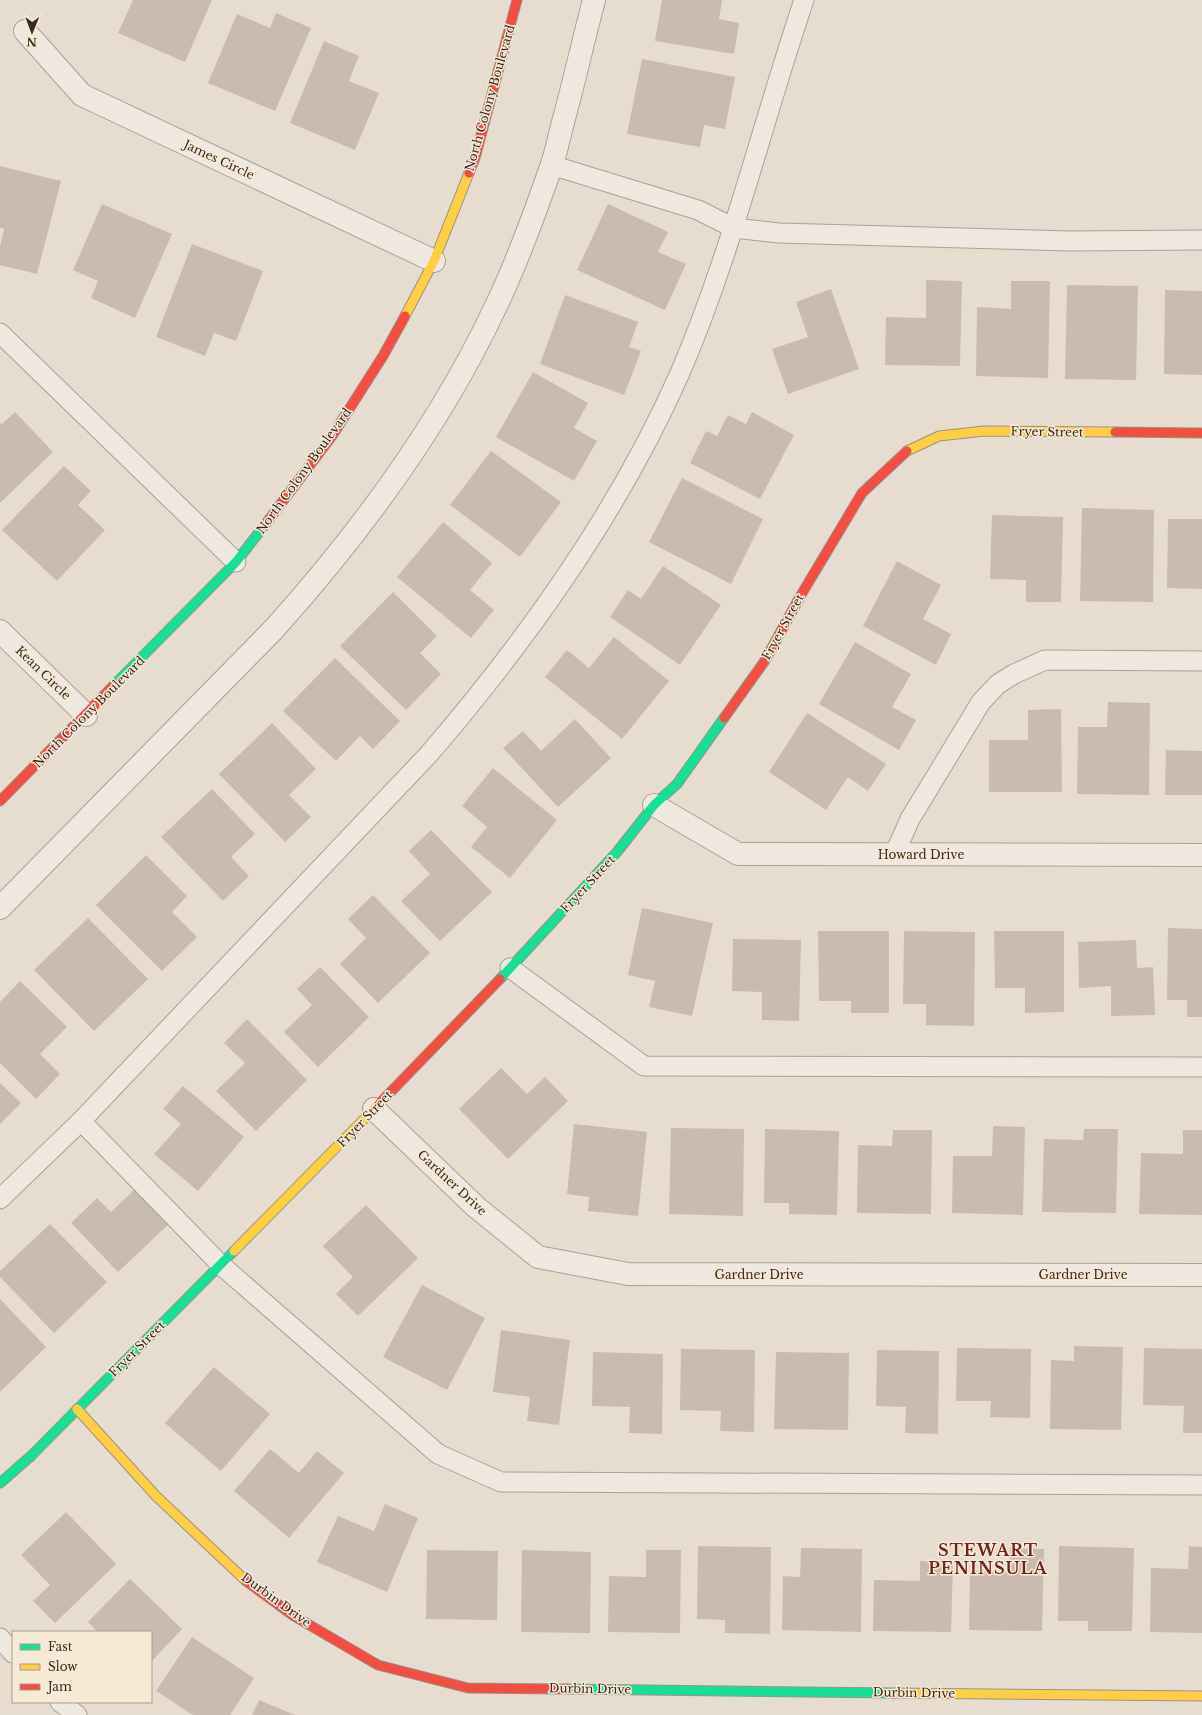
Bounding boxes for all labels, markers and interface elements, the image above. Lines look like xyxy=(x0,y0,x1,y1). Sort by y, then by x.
north arrow xyxy=(12,12,52,52)
street label: North Colony Boulevard xyxy=(461,23,518,173)
text: N xyxy=(26,35,37,49)
street label: James Circle xyxy=(180,136,257,182)
street label: North Colony Boulevard xyxy=(253,405,354,536)
street label: Fryer Street xyxy=(1010,423,1084,440)
street label: Fryer Street xyxy=(758,591,807,662)
street label: Kean Circle xyxy=(13,643,74,703)
street label: North Colony Boulevard xyxy=(30,653,148,771)
street label: Howard Drive xyxy=(878,847,964,862)
street label: Fryer Street xyxy=(557,852,618,915)
street label: Fryer Street xyxy=(334,1087,396,1150)
street label: Gardner Drive xyxy=(415,1147,490,1219)
street label: Gardner Drive xyxy=(714,1267,804,1282)
street label: Gardner Drive xyxy=(1038,1267,1128,1282)
street label: Fryer Street xyxy=(106,1317,168,1380)
district label: STEWART PENINSULA xyxy=(928,1540,1048,1578)
street label: Durbin Drive xyxy=(239,1569,314,1630)
legend xyxy=(12,1631,152,1703)
text: Fast xyxy=(48,1639,73,1654)
text: Slow xyxy=(48,1659,78,1674)
text: Jam xyxy=(46,1679,72,1694)
street label: Durbin Drive xyxy=(549,1680,631,1697)
street label: Durbin Drive xyxy=(873,1684,955,1701)

